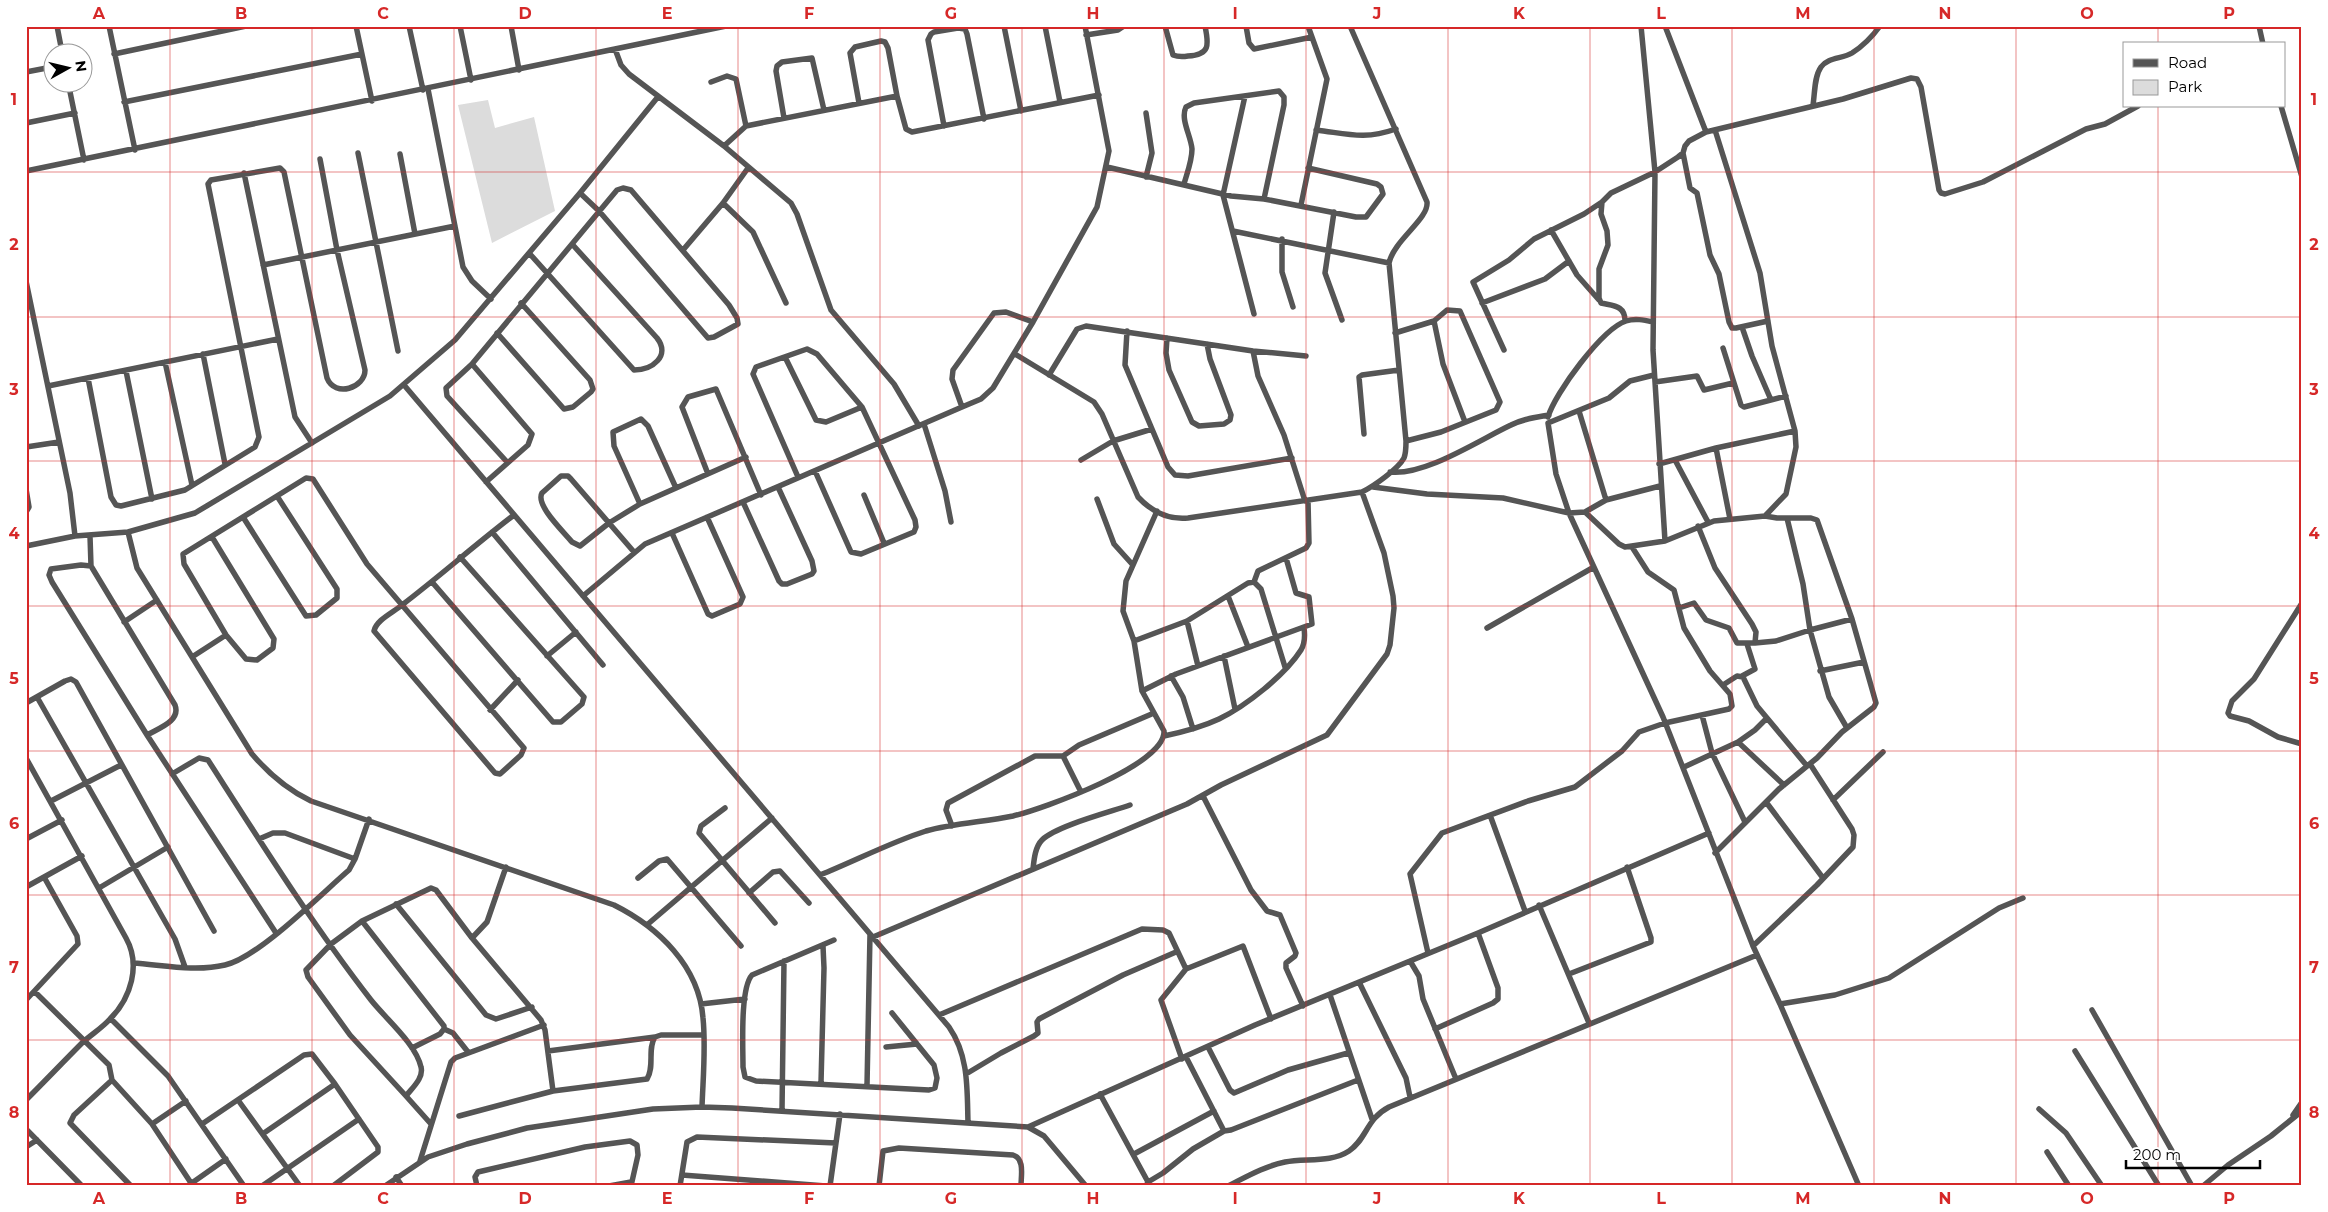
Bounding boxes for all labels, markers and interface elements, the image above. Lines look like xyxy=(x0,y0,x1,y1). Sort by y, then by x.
text: A xyxy=(92,4,106,23)
text: B xyxy=(235,4,247,23)
text: C xyxy=(377,4,389,23)
text: D xyxy=(518,4,532,23)
text: E xyxy=(662,4,672,23)
text: F xyxy=(804,4,814,23)
text: G xyxy=(945,4,957,23)
text: H xyxy=(1087,4,1099,23)
text: I xyxy=(1232,4,1238,23)
text: J xyxy=(1372,4,1381,23)
text: K xyxy=(1513,4,1526,23)
text: L xyxy=(1656,4,1666,23)
text: M xyxy=(1795,4,1811,23)
text: N xyxy=(1939,4,1951,23)
text: O xyxy=(2080,4,2094,23)
text: P xyxy=(2223,4,2235,23)
north arrow xyxy=(42,42,92,92)
legend xyxy=(2123,42,2286,108)
text: Road xyxy=(2168,53,2207,72)
text: N xyxy=(71,59,91,73)
text: Park xyxy=(2168,77,2202,96)
text: 1 xyxy=(11,90,17,109)
text: 1 xyxy=(2311,90,2317,109)
text: 2 xyxy=(9,235,19,254)
text: 2 xyxy=(2309,235,2319,254)
text: 3 xyxy=(8,380,19,399)
text: 3 xyxy=(2308,380,2319,399)
text: 4 xyxy=(8,524,20,543)
text: 4 xyxy=(2308,524,2320,543)
text: 5 xyxy=(9,669,19,688)
text: 5 xyxy=(2309,669,2319,688)
text: 6 xyxy=(9,814,19,833)
text: 6 xyxy=(2309,814,2319,833)
text: 7 xyxy=(9,958,19,977)
text: 7 xyxy=(2309,958,2319,977)
text: 8 xyxy=(9,1103,19,1122)
text: 8 xyxy=(2309,1103,2319,1122)
scale bar xyxy=(2126,1137,2259,1169)
text: 200 m xyxy=(2133,1145,2181,1164)
text: A xyxy=(92,1189,106,1208)
text: B xyxy=(235,1189,247,1208)
text: C xyxy=(377,1189,389,1208)
text: D xyxy=(518,1189,532,1208)
text: E xyxy=(662,1189,672,1208)
text: F xyxy=(804,1189,814,1208)
text: G xyxy=(945,1189,957,1208)
text: H xyxy=(1087,1189,1099,1208)
text: I xyxy=(1232,1189,1238,1208)
text: J xyxy=(1372,1189,1381,1208)
text: K xyxy=(1513,1189,1526,1208)
text: L xyxy=(1656,1189,1666,1208)
text: M xyxy=(1795,1189,1811,1208)
text: N xyxy=(1939,1189,1951,1208)
text: O xyxy=(2080,1189,2094,1208)
text: P xyxy=(2223,1189,2235,1208)

